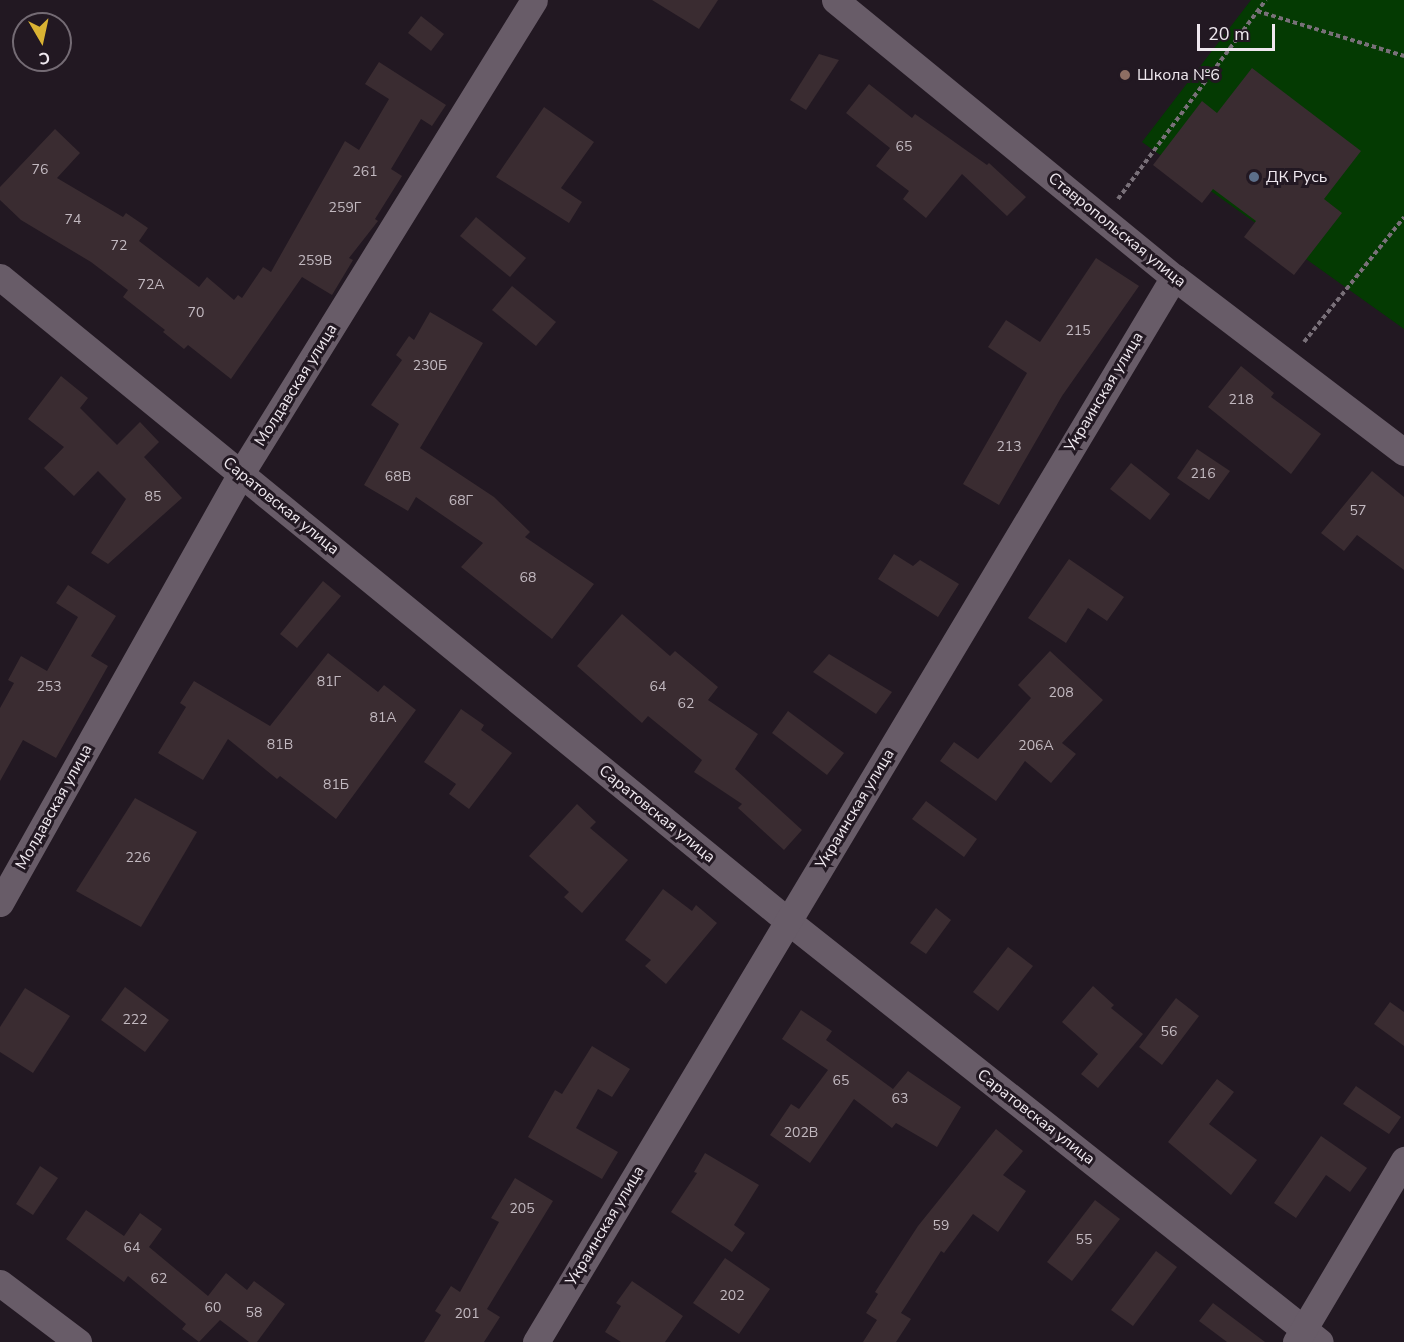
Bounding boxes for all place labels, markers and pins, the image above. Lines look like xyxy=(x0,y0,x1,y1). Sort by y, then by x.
place label: Школа №6 xyxy=(1137,65,1220,85)
marker: Школа №6 xyxy=(1118,68,1132,82)
place label: ДК Русь xyxy=(1266,167,1327,187)
marker: ДК Русь xyxy=(1247,170,1261,184)

